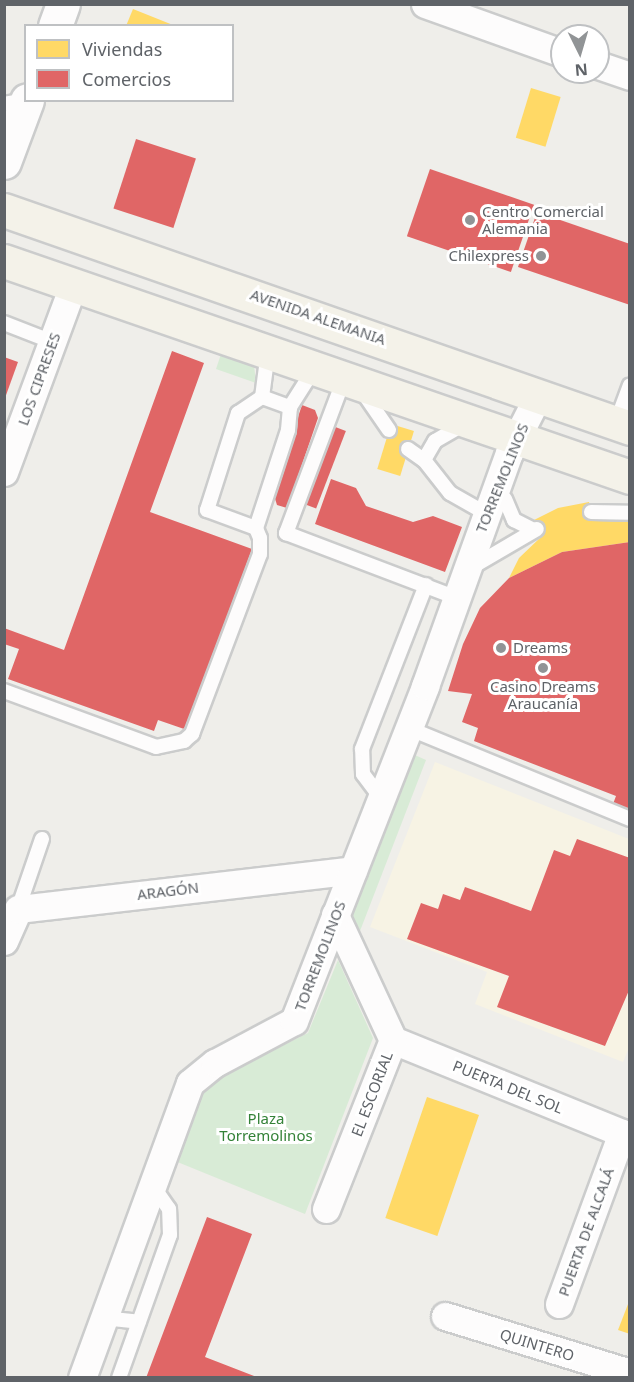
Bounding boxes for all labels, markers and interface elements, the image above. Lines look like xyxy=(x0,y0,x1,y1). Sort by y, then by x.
legend xyxy=(24,24,234,102)
north arrow xyxy=(550,24,610,84)
text: Viviendas xyxy=(82,37,162,61)
text: N xyxy=(574,58,589,81)
text: Comercios xyxy=(82,67,171,91)
place label: Centro Comercial Alemania xyxy=(482,202,604,237)
marker: Centro Comercial Alemania xyxy=(463,213,477,227)
place label: Chilexpress xyxy=(448,247,529,265)
marker: Chilexpress xyxy=(534,249,548,263)
street label: AVENIDA ALEMANIA xyxy=(248,285,388,349)
street label: LOS CIPRESES xyxy=(14,330,64,428)
street label: TORREMOLINOS xyxy=(472,421,532,535)
place label: Dreams xyxy=(513,639,568,657)
marker: Dreams xyxy=(494,641,508,655)
marker: Casino Dreams Araucanía xyxy=(536,661,550,675)
place label: Casino Dreams Araucanía xyxy=(490,677,596,712)
street label: ARAGÓN xyxy=(136,878,200,904)
street label: TORREMOLINOS xyxy=(291,898,349,1014)
street label: EL ESCORIAL xyxy=(348,1049,396,1139)
street label: PUERTA DEL SOL xyxy=(450,1057,566,1117)
park label: Plaza Torremolinos xyxy=(219,1109,313,1144)
street label: PUERTA DE ALCALÁ xyxy=(554,1165,618,1299)
street label: QUINTERO xyxy=(498,1325,576,1365)

